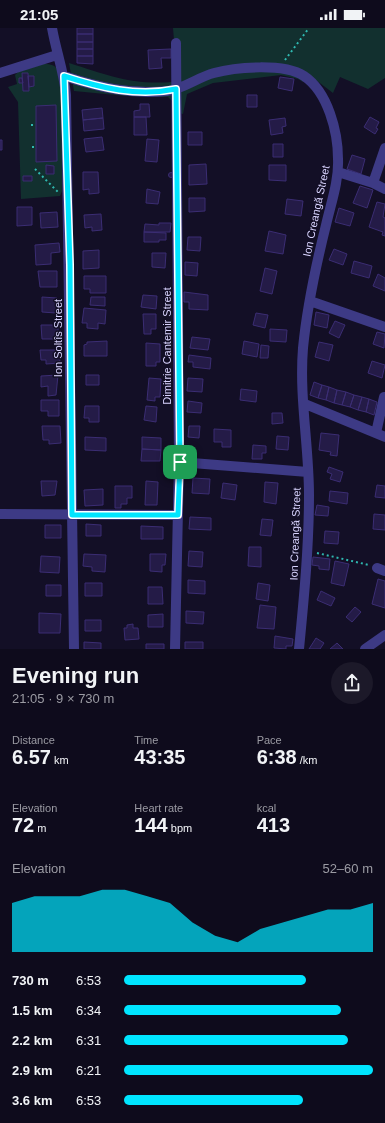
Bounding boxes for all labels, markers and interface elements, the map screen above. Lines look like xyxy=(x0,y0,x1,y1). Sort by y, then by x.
text: 21:05 xyxy=(20,6,58,23)
street label: Ion Creangă Street xyxy=(300,164,332,258)
street label: Dimitrie Cantemir Street xyxy=(161,287,173,405)
street label: Ion Soltîs Street xyxy=(52,299,64,377)
pin xyxy=(163,445,197,479)
icon: arrive xyxy=(169,451,191,473)
street label: Ion Creangă Street xyxy=(287,487,303,581)
button: share xyxy=(331,662,373,704)
text: Evening run xyxy=(12,663,139,688)
text: 21:05 · 9 × 730 m xyxy=(12,691,114,706)
text: Distance xyxy=(12,734,55,746)
text: Time xyxy=(134,734,158,746)
text: Pace xyxy=(257,734,282,746)
text: 6.57 xyxy=(12,746,51,768)
text: 43:35 xyxy=(134,746,185,768)
text: 6:38 xyxy=(257,746,297,768)
text: km xyxy=(51,754,69,766)
text: /km xyxy=(297,754,317,766)
text: Elevation xyxy=(12,802,57,814)
text: Heart rate xyxy=(134,802,183,814)
text: kcal xyxy=(257,802,276,814)
text: 72 xyxy=(12,814,34,836)
text: 144 xyxy=(134,814,168,836)
text: 413 xyxy=(257,814,290,836)
text: m xyxy=(34,822,46,834)
text: bpm xyxy=(168,822,192,834)
text: Elevation xyxy=(12,861,65,876)
text: 52–60 m xyxy=(322,861,373,876)
text: 730 m xyxy=(12,973,49,988)
text: 6:53 xyxy=(76,973,101,988)
text: 1.5 km xyxy=(12,1003,52,1018)
text: 6:34 xyxy=(76,1003,101,1018)
text: 2.2 km xyxy=(12,1033,52,1048)
text: 6:31 xyxy=(76,1033,101,1048)
text: 2.9 km xyxy=(12,1063,52,1078)
text: 6:21 xyxy=(76,1063,101,1078)
text: 3.6 km xyxy=(12,1093,52,1108)
text: 6:53 xyxy=(76,1093,101,1108)

